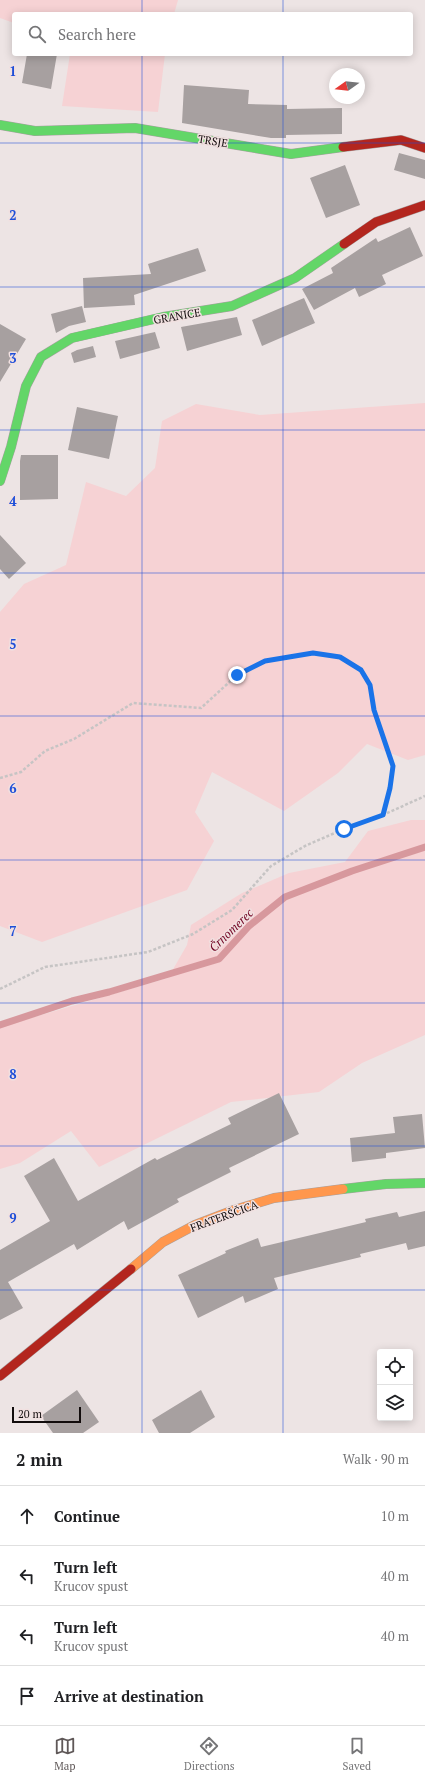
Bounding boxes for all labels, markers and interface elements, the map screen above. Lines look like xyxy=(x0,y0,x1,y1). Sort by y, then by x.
search box xyxy=(12,12,413,56)
icon: search xyxy=(26,23,48,45)
text: Search here xyxy=(58,24,136,44)
text: 1 xyxy=(9,62,17,80)
north arrow xyxy=(329,68,365,104)
street label: TRSJE xyxy=(197,132,229,150)
text: 2 xyxy=(9,206,17,224)
street label: GRANICE xyxy=(152,305,202,327)
text: 3 xyxy=(9,349,17,367)
text: 4 xyxy=(9,492,17,510)
text: 5 xyxy=(9,635,17,653)
route end xyxy=(228,666,246,684)
text: 6 xyxy=(9,779,17,797)
route start xyxy=(335,820,353,838)
water label: Črnomerec xyxy=(206,905,257,955)
text: 7 xyxy=(9,922,17,940)
text: 8 xyxy=(9,1065,17,1083)
street label: FRATERŠČICA xyxy=(188,1197,260,1235)
text: 9 xyxy=(9,1209,17,1227)
map controls xyxy=(377,1349,413,1421)
button: locate xyxy=(377,1349,413,1385)
button: layers xyxy=(377,1385,413,1421)
scale bar xyxy=(12,1405,81,1424)
text: 20 m xyxy=(18,1407,42,1421)
text: 2 min xyxy=(16,1448,63,1471)
text: Walk · 90 m xyxy=(343,1450,409,1468)
icon: ahead xyxy=(16,1505,38,1527)
text: Continue xyxy=(54,1506,120,1526)
text: 10 m xyxy=(381,1507,409,1525)
text: Turn left xyxy=(54,1557,118,1577)
icon: left xyxy=(16,1565,38,1587)
text: 40 m xyxy=(381,1567,409,1585)
text: Krucov spust xyxy=(54,1577,128,1595)
text: Turn left xyxy=(54,1617,118,1637)
icon: left xyxy=(16,1625,38,1647)
text: 40 m xyxy=(381,1627,409,1645)
text: Krucov spust xyxy=(54,1637,128,1655)
icon: arrive xyxy=(16,1685,38,1707)
text: Arrive at destination xyxy=(54,1686,204,1706)
tab: Map xyxy=(54,1735,76,1773)
tab: Directions xyxy=(184,1735,235,1773)
tab: Saved xyxy=(343,1735,371,1773)

